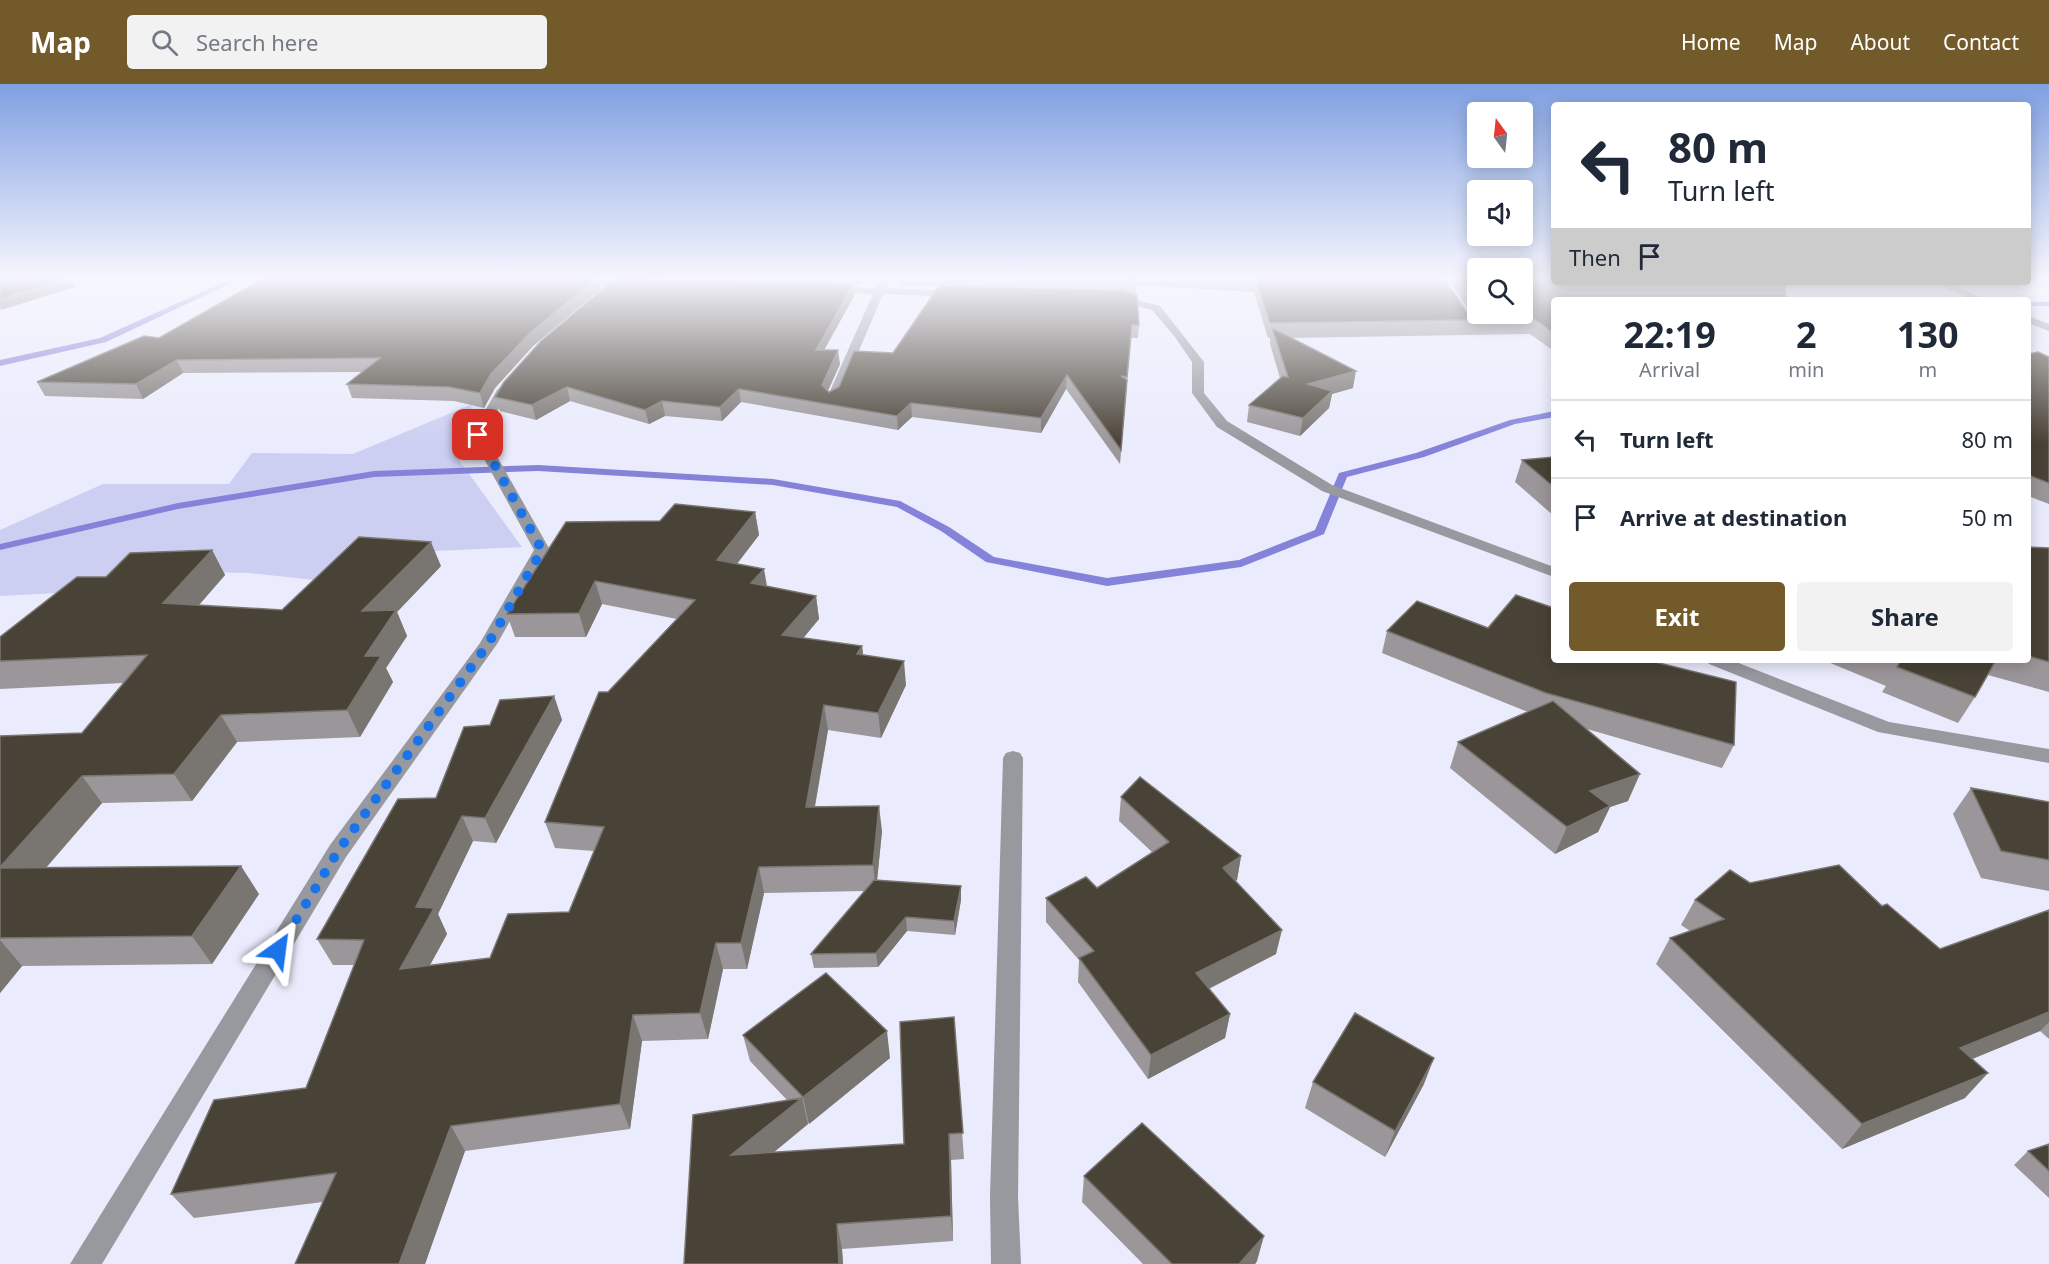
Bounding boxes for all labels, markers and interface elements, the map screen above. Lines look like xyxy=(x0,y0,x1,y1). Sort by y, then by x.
search box xyxy=(127,15,547,69)
text: Map xyxy=(30,23,91,61)
icon: search xyxy=(148,26,181,59)
text: Search here xyxy=(196,27,318,57)
text: Home xyxy=(1681,28,1741,56)
text: Map xyxy=(1774,28,1817,56)
text: About xyxy=(1850,28,1910,56)
text: Contact xyxy=(1943,28,2019,56)
north arrow xyxy=(1467,102,1533,168)
map controls xyxy=(1467,102,1533,324)
text: 80 m xyxy=(1668,118,1768,175)
icon: left xyxy=(1569,126,1647,204)
text: Turn left xyxy=(1668,172,1774,209)
button: sound xyxy=(1467,180,1533,246)
icon: arrive xyxy=(1633,240,1666,273)
text: Then xyxy=(1569,242,1621,272)
button: search xyxy=(1467,258,1533,324)
text: 22:19 xyxy=(1623,310,1716,359)
text: 2 xyxy=(1796,310,1817,359)
text: 130 xyxy=(1897,310,1959,359)
text: Arrival xyxy=(1639,356,1700,383)
text: min xyxy=(1788,356,1824,383)
text: m xyxy=(1918,356,1937,383)
pin xyxy=(452,409,503,460)
icon: arrive xyxy=(461,418,494,451)
icon: left xyxy=(1569,423,1602,456)
text: Turn left xyxy=(1620,424,1714,454)
text: 80 m xyxy=(1962,424,2013,454)
icon: arrive xyxy=(1569,501,1602,534)
text: Arrive at destination xyxy=(1620,502,1847,532)
text: 50 m xyxy=(1962,502,2013,532)
button: Exit xyxy=(1569,582,1785,651)
button: Share xyxy=(1797,582,2013,651)
position arrow xyxy=(246,918,310,982)

